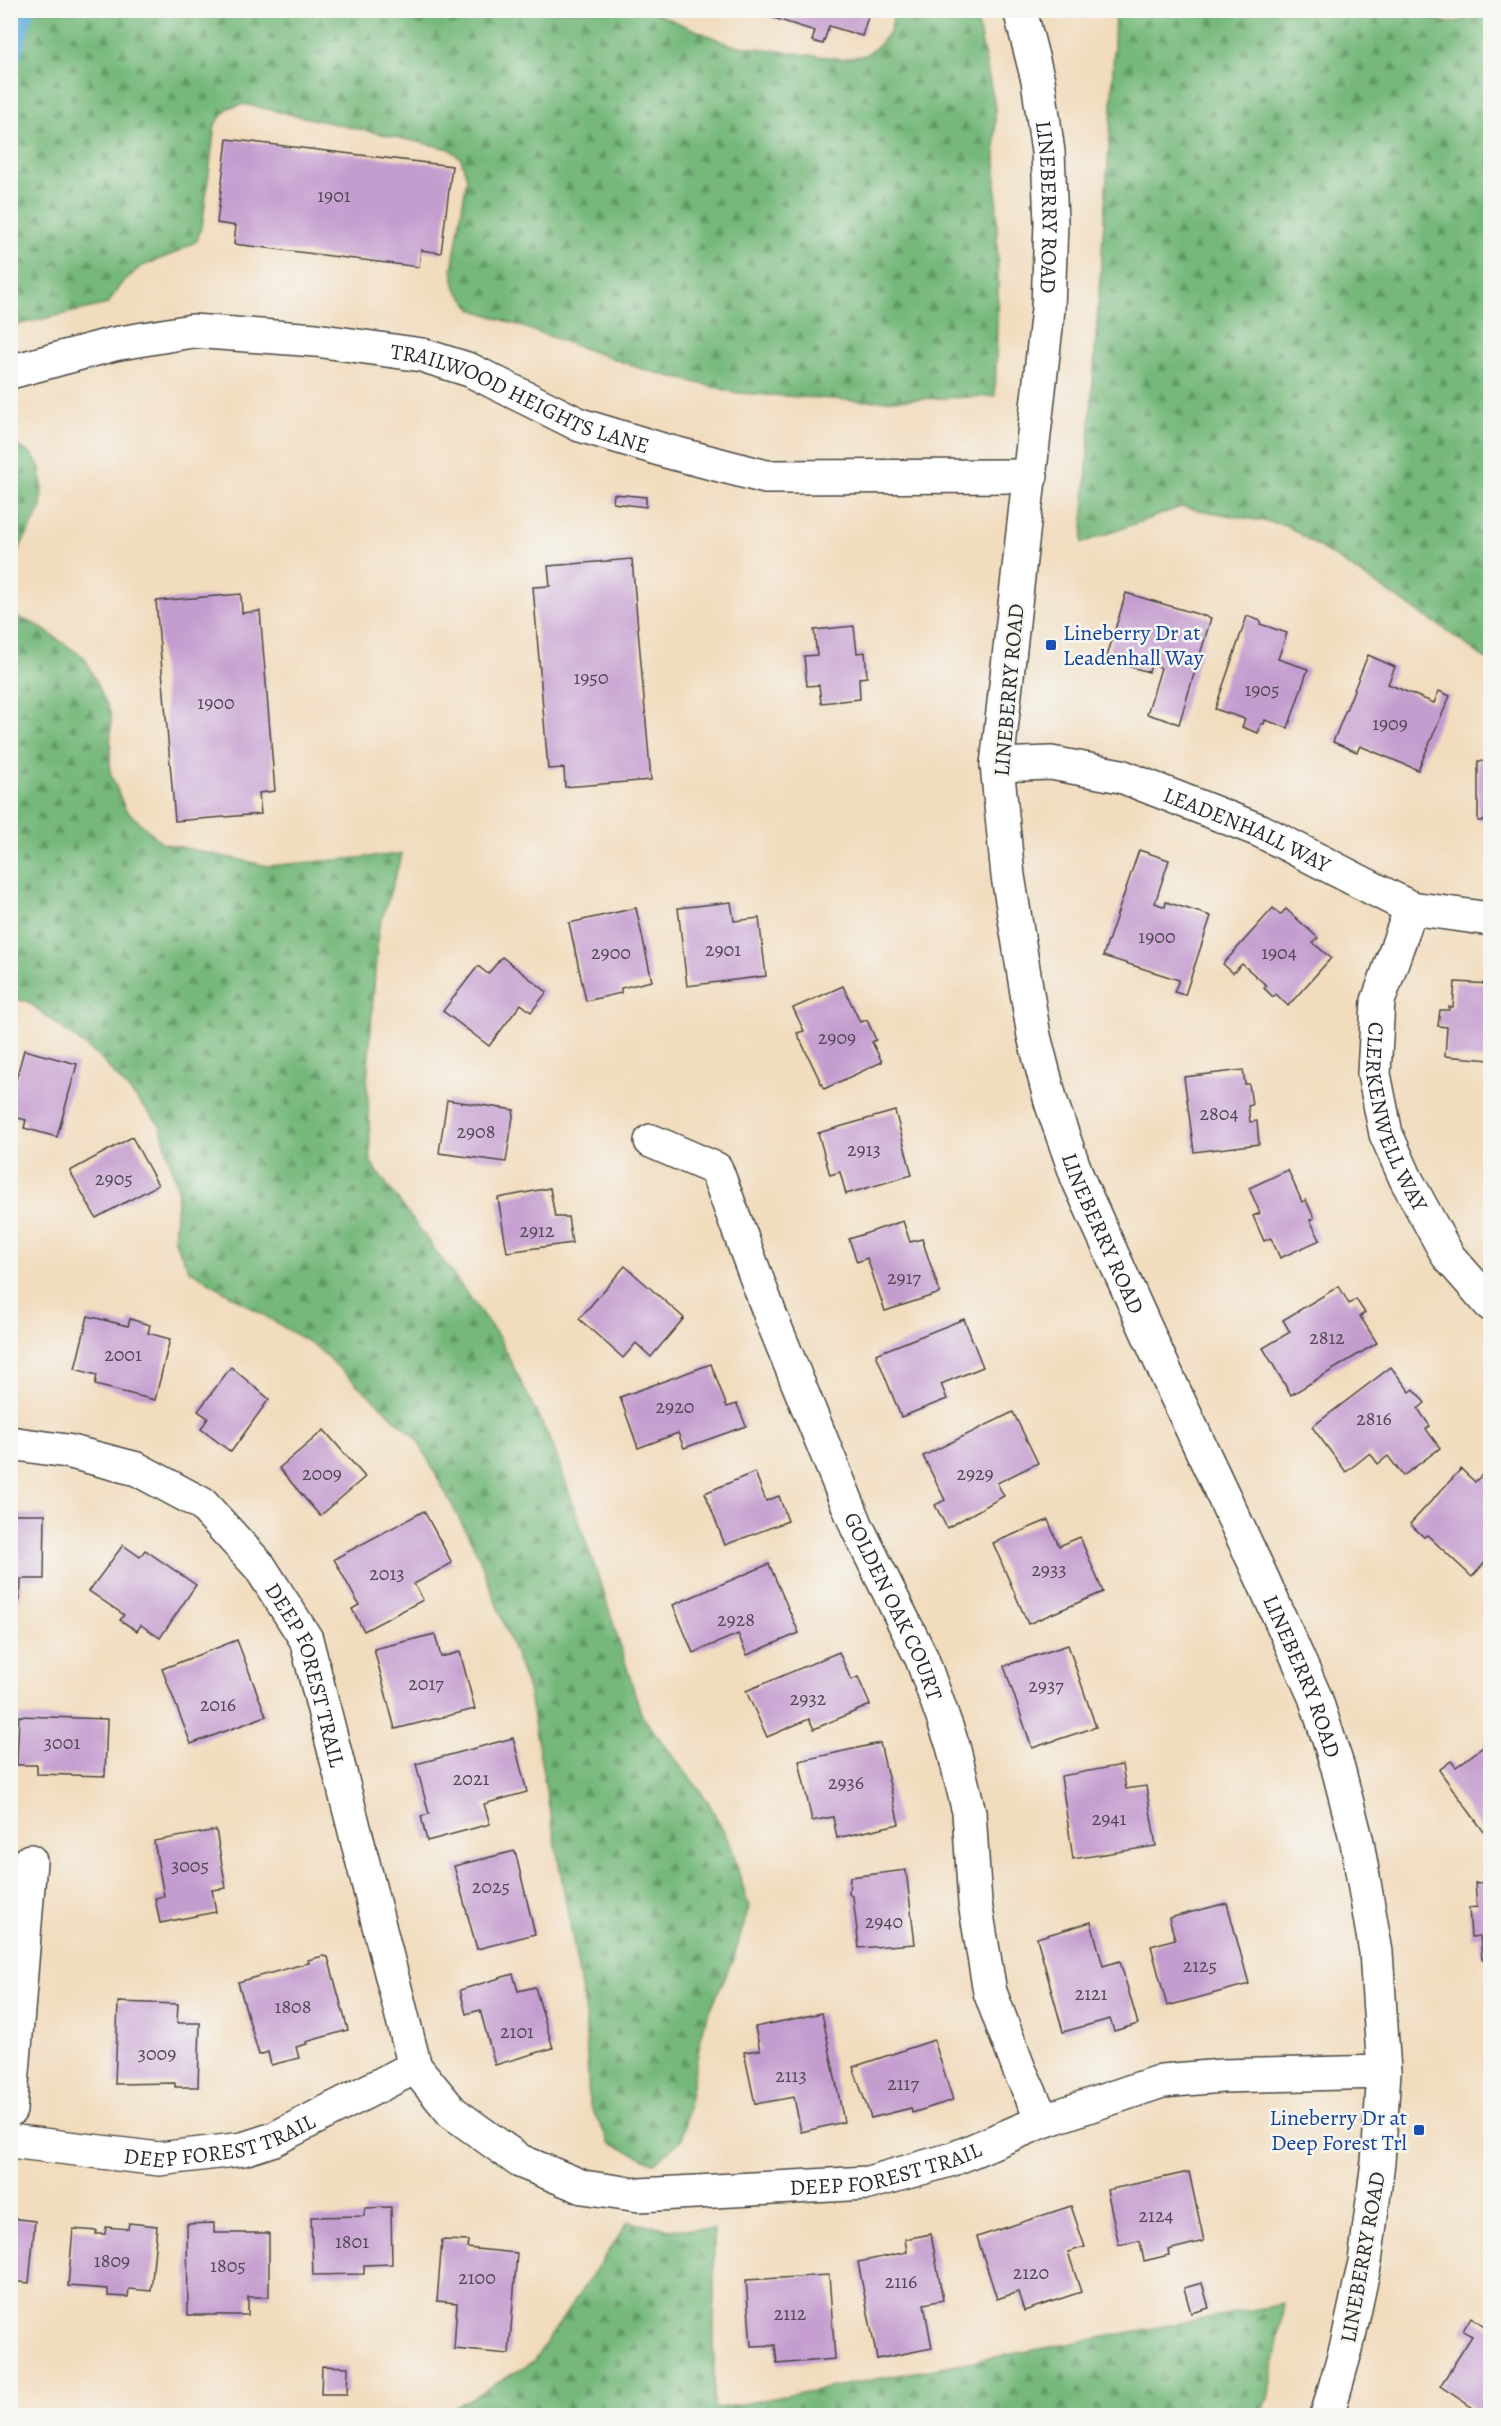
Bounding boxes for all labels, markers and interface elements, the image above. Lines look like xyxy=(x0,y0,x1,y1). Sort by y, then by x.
street label: LINEBERRY ROAD xyxy=(1028,119,1065,294)
house number: 1901 xyxy=(317,182,351,209)
street label: TRAILWOOD HEIGHTS LANE xyxy=(389,337,653,461)
street label: LINEBERRY ROAD xyxy=(987,602,1031,778)
place label: Lineberry Dr at Leadenhall Way xyxy=(1063,618,1204,673)
marker: Lineberry Dr at Leadenhall Way xyxy=(1044,638,1058,652)
house number: 1950 xyxy=(573,664,609,691)
house number: 1905 xyxy=(1244,676,1280,703)
house number: 1900 xyxy=(197,689,235,716)
house number: 1909 xyxy=(1372,710,1408,737)
street label: LEADENHALL WAY xyxy=(1159,780,1336,881)
house number: 1900 xyxy=(1138,923,1176,950)
house number: 2901 xyxy=(705,936,741,963)
house number: 2900 xyxy=(591,939,631,966)
house number: 1904 xyxy=(1261,939,1297,966)
street label: CLERKENWELL WAY xyxy=(1358,1021,1435,1218)
house number: 2909 xyxy=(818,1024,856,1051)
house number: 2804 xyxy=(1200,1100,1238,1127)
house number: 2908 xyxy=(457,1118,495,1145)
house number: 2913 xyxy=(847,1136,881,1163)
street label: LINEBERRY ROAD xyxy=(1054,1149,1151,1319)
house number: 2905 xyxy=(95,1165,133,1192)
house number: 2912 xyxy=(520,1217,555,1244)
house number: 2917 xyxy=(887,1264,922,1291)
house number: 2812 xyxy=(1309,1324,1345,1351)
house number: 2001 xyxy=(104,1341,142,1368)
house number: 2920 xyxy=(656,1393,694,1420)
house number: 2816 xyxy=(1356,1405,1392,1432)
house number: 2009 xyxy=(302,1460,342,1487)
house number: 2929 xyxy=(956,1460,994,1487)
street label: GOLDEN OAK COURT xyxy=(837,1508,949,1704)
house number: 2933 xyxy=(1031,1556,1067,1583)
house number: 2013 xyxy=(369,1560,405,1587)
street label: DEEP FOREST TRAIL xyxy=(258,1577,352,1771)
street label: LINEBERRY ROAD xyxy=(1255,1590,1348,1762)
house number: 2928 xyxy=(717,1606,755,1633)
house number: 2017 xyxy=(408,1670,444,1697)
house number: 2937 xyxy=(1028,1672,1064,1699)
house number: 2932 xyxy=(790,1685,827,1712)
house number: 2016 xyxy=(200,1691,236,1718)
house number: 3001 xyxy=(44,1729,80,1756)
house number: 2021 xyxy=(453,1765,489,1792)
house number: 2936 xyxy=(828,1769,864,1796)
house number: 2941 xyxy=(1092,1805,1126,1832)
house number: 3005 xyxy=(171,1852,209,1879)
house number: 2025 xyxy=(472,1873,510,1900)
house number: 2940 xyxy=(865,1908,903,1935)
house number: 2125 xyxy=(1183,1952,1217,1979)
house number: 2121 xyxy=(1075,1980,1107,2007)
house number: 1808 xyxy=(275,1993,311,2020)
house number: 2101 xyxy=(500,2018,534,2045)
house number: 3009 xyxy=(138,2040,176,2067)
house number: 2113 xyxy=(775,2062,807,2089)
house number: 2117 xyxy=(887,2070,919,2097)
place label: Lineberry Dr at Deep Forest Trl xyxy=(1270,2103,1407,2158)
street label: DEEP FOREST TRAIL xyxy=(122,2106,321,2176)
marker: Lineberry Dr at Deep Forest Trl xyxy=(1412,2123,1426,2137)
street label: DEEP FOREST TRAIL xyxy=(789,2134,987,2203)
street label: LINEBERRY ROAD xyxy=(1333,2169,1393,2345)
house number: 2124 xyxy=(1139,2202,1173,2229)
house number: 1801 xyxy=(335,2228,369,2255)
house number: 1809 xyxy=(94,2247,130,2274)
house number: 1805 xyxy=(210,2252,246,2279)
house number: 2120 xyxy=(1013,2259,1049,2286)
house number: 2100 xyxy=(458,2264,496,2291)
house number: 2116 xyxy=(885,2268,917,2295)
house number: 2112 xyxy=(774,2300,807,2327)

